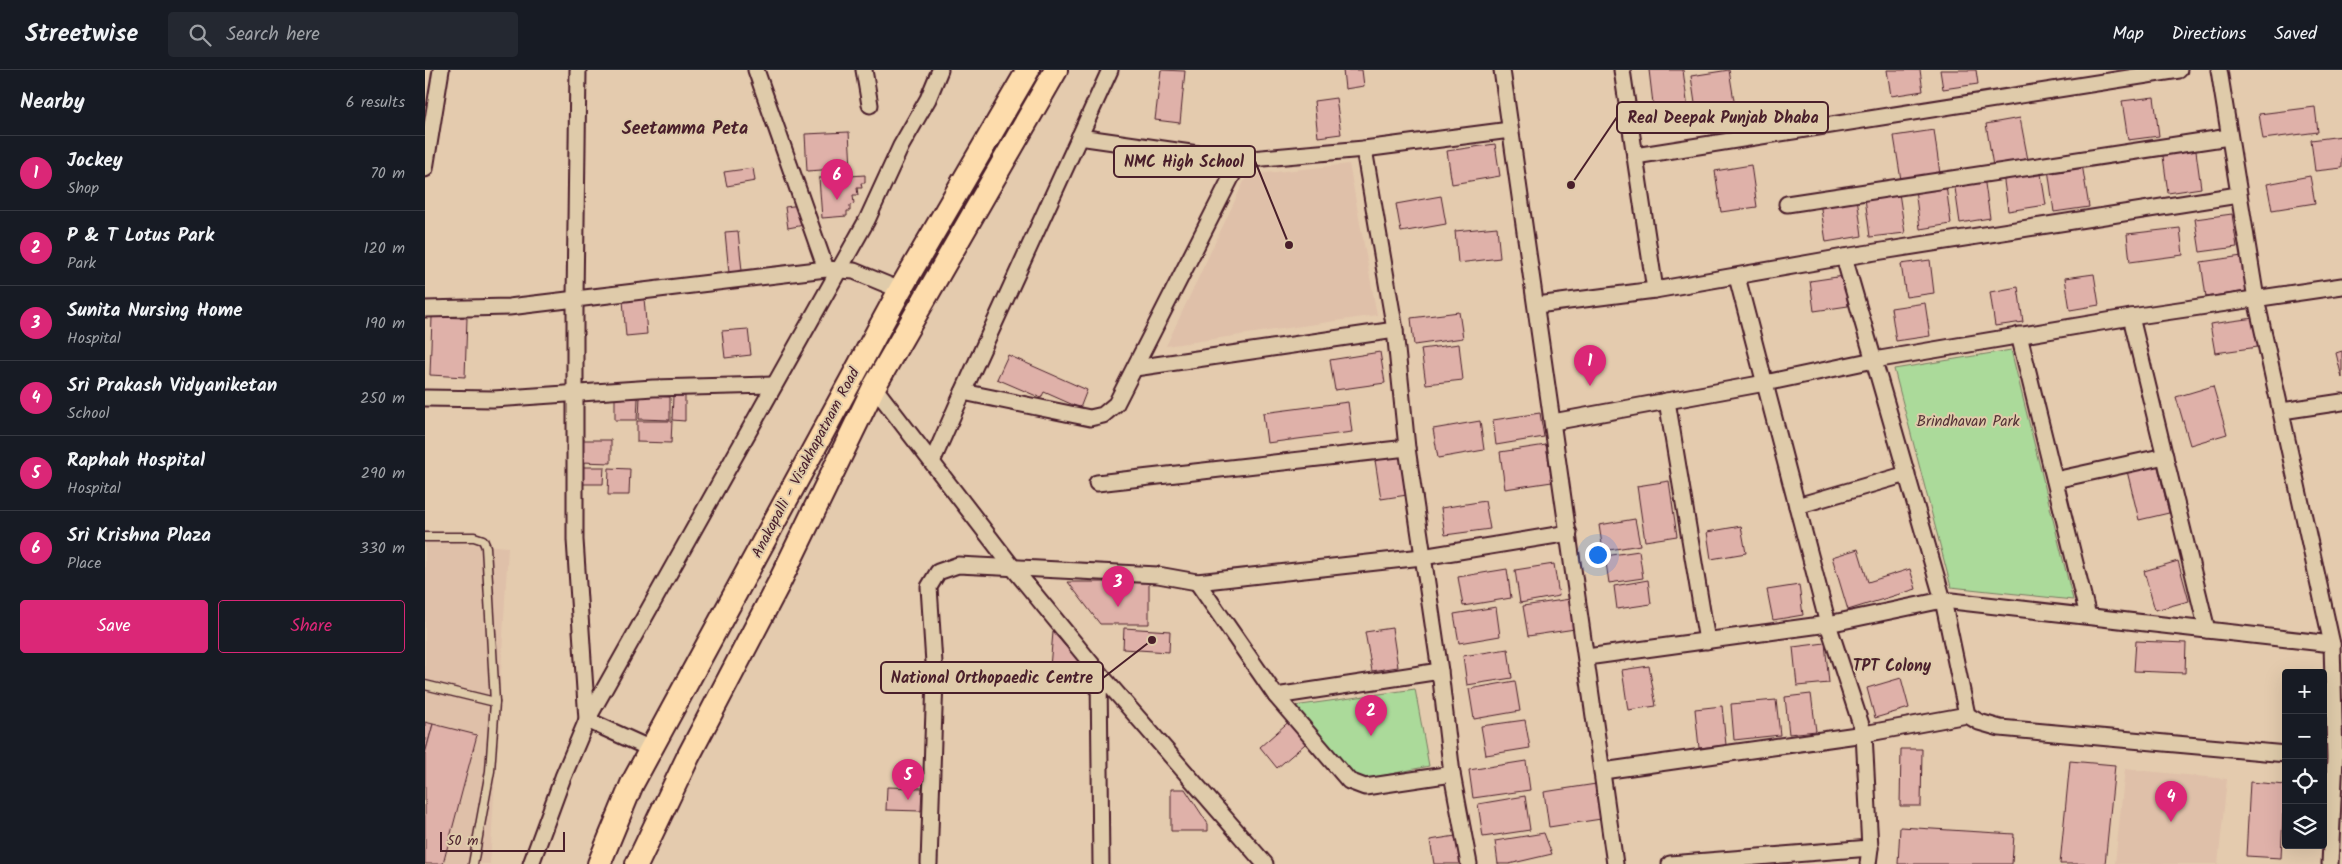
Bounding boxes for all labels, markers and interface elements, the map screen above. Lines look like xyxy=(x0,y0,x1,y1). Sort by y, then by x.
search box xyxy=(168,12,518,57)
text: Streetwise xyxy=(25,15,138,54)
text: Search here xyxy=(226,20,320,50)
text: Map xyxy=(2112,20,2144,49)
text: Directions xyxy=(2172,20,2246,49)
text: Saved xyxy=(2274,20,2317,49)
icon: search xyxy=(186,21,214,49)
text: Nearby xyxy=(20,86,85,119)
text: 6 results xyxy=(346,90,405,115)
callout: Real Deepak Punjab Dhaba xyxy=(1617,102,1828,133)
text: Real Deepak Punjab Dhaba xyxy=(1627,106,1819,131)
district label: Seetamma Peta xyxy=(622,115,748,144)
text: Jockey xyxy=(67,146,123,176)
callout: NMC High School xyxy=(1114,146,1255,177)
text: NMC High School xyxy=(1124,150,1245,175)
pin: 6 xyxy=(821,159,853,200)
text: 1 xyxy=(34,161,38,186)
text: 70 m xyxy=(370,161,405,186)
text: Shop xyxy=(67,176,99,201)
text: P & T Lotus Park xyxy=(67,221,214,251)
text: 2 xyxy=(31,236,41,261)
text: 120 m xyxy=(364,236,405,261)
text: Park xyxy=(67,251,96,276)
text: Sunita Nursing Home xyxy=(67,296,243,326)
text: 3 xyxy=(32,311,40,336)
text: 190 m xyxy=(365,311,405,336)
text: Hospital xyxy=(67,326,121,351)
pin: 1 xyxy=(1574,345,1606,386)
street label: Anakapalli - Visakhapatnam Road xyxy=(746,363,867,562)
text: Sri Prakash Vidyaniketan xyxy=(67,371,277,401)
text: 4 xyxy=(32,386,40,411)
text: 250 m xyxy=(360,386,405,411)
text: School xyxy=(67,401,110,426)
park label: Brindhavan Park xyxy=(1916,410,2021,434)
text: Raphah Hospital xyxy=(67,446,205,476)
text: 5 xyxy=(32,461,40,486)
text: 290 m xyxy=(361,461,405,486)
text: Hospital xyxy=(67,476,121,501)
text: Sri Krishna Plaza xyxy=(67,521,211,551)
text: 6 xyxy=(32,536,40,561)
text: 330 m xyxy=(360,536,405,561)
your location xyxy=(1585,542,1611,568)
text: Place xyxy=(67,551,101,576)
pin: 3 xyxy=(1102,566,1134,607)
button: Save xyxy=(20,600,208,653)
button: Share xyxy=(218,600,405,653)
district label: TPT Colony xyxy=(1853,654,1932,679)
callout: National Orthopaedic Centre xyxy=(881,662,1103,693)
text: National Orthopaedic Centre xyxy=(891,666,1093,691)
map controls xyxy=(2282,669,2327,849)
button: + xyxy=(2282,669,2327,714)
pin: 2 xyxy=(1355,695,1387,736)
button: − xyxy=(2282,714,2327,759)
pin: 5 xyxy=(892,759,924,800)
button: locate xyxy=(2282,759,2327,804)
pin: 4 xyxy=(2155,781,2187,822)
button: layers xyxy=(2282,804,2327,849)
scale bar xyxy=(440,829,565,852)
text: 50 m xyxy=(447,830,478,852)

